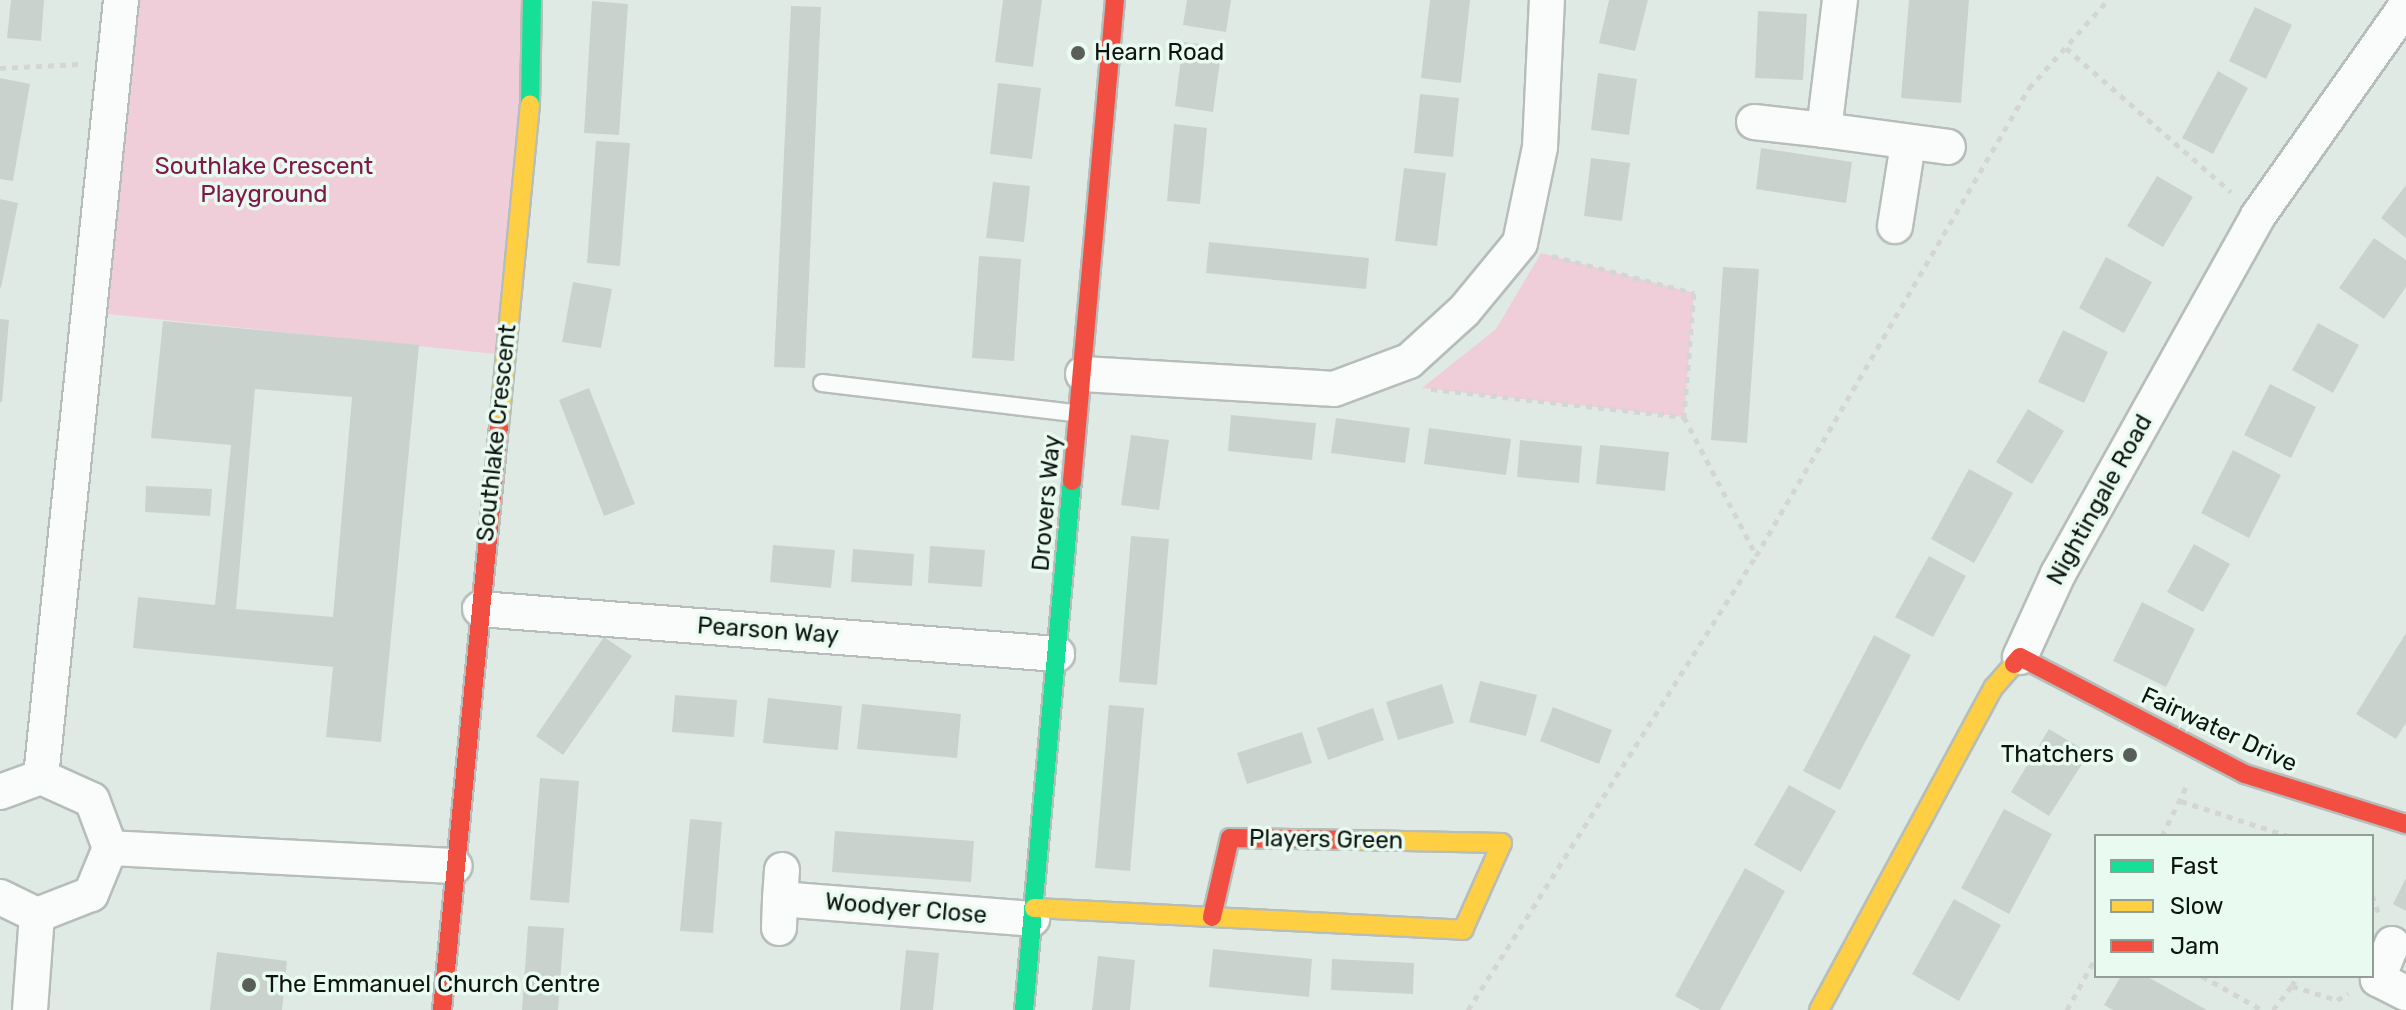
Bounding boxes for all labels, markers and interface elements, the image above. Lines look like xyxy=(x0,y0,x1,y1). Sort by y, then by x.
place label: Hearn Road xyxy=(1094,39,1224,67)
marker: Hearn Road xyxy=(1069,44,1087,62)
park label: Southlake Crescent Playground xyxy=(155,153,373,209)
street label: Southlake Crescent xyxy=(471,323,523,543)
street label: Nightingale Road xyxy=(2041,410,2159,590)
street label: Drovers Way xyxy=(1027,433,1067,573)
street label: Pearson Way xyxy=(696,612,840,650)
street label: Fairwater Drive xyxy=(2136,681,2302,779)
place label: Thatchers xyxy=(2001,741,2114,769)
marker: Thatchers xyxy=(2121,746,2139,764)
street label: Players Green xyxy=(1249,824,1403,856)
legend xyxy=(2094,834,2374,978)
text: Fast xyxy=(2170,852,2218,880)
street label: Woodyer Close xyxy=(824,888,988,930)
text: Slow xyxy=(2170,892,2223,920)
text: Jam xyxy=(2170,932,2220,960)
place label: The Emmanuel Church Centre xyxy=(265,971,600,999)
marker: The Emmanuel Church Centre xyxy=(240,976,258,994)

